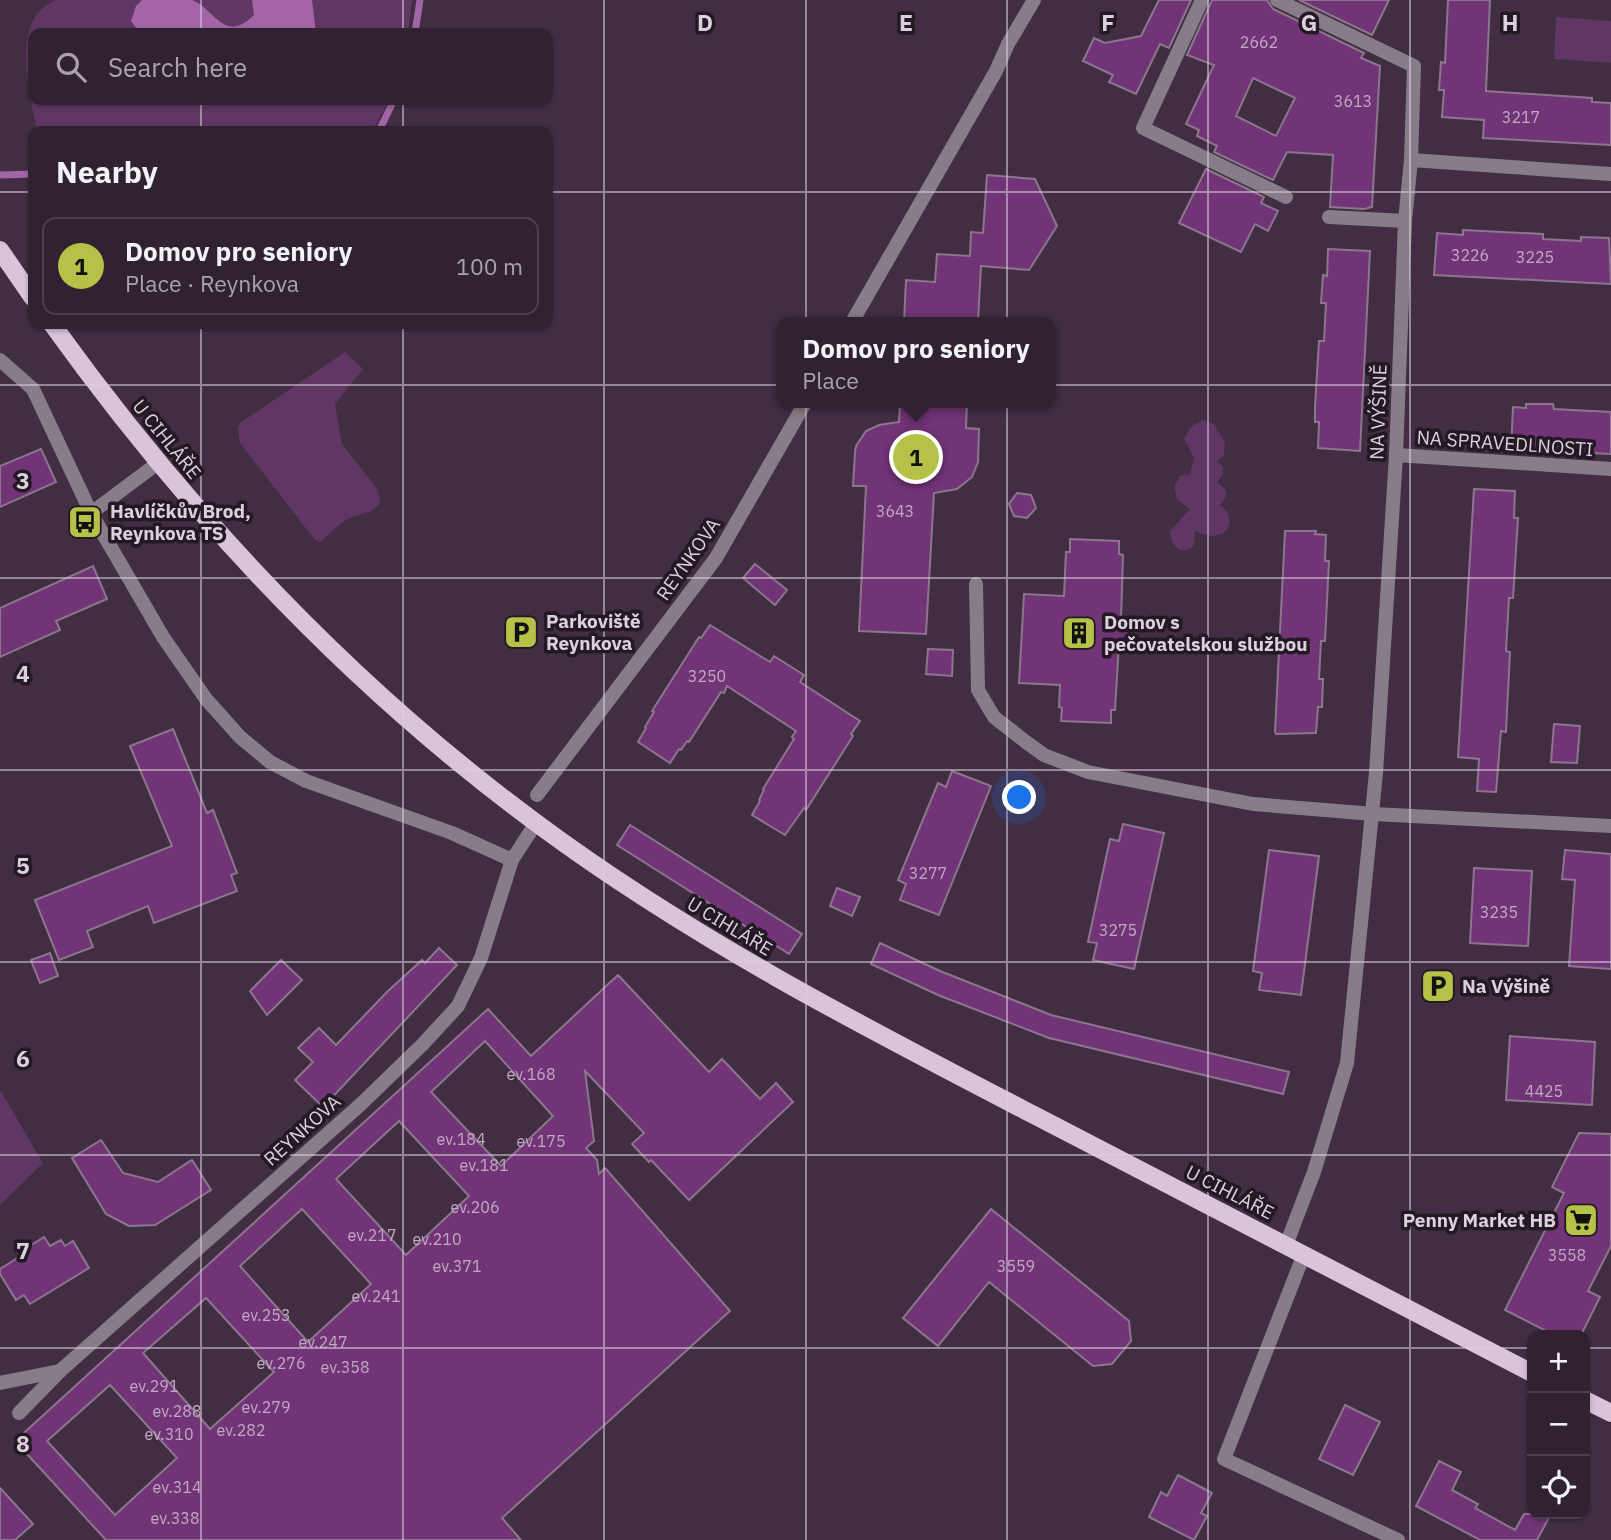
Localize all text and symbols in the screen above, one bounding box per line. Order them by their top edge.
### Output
text: D [697,7,713,37]
text: E [899,7,913,37]
text: F [1101,7,1115,37]
text: G [1301,7,1317,37]
text: H [1502,7,1518,37]
search box [28,28,553,105]
house number: 2662 [1240,32,1278,52]
icon: search [52,48,90,86]
text: Search here [108,50,247,84]
house number: 3613 [1334,91,1372,111]
house number: 3217 [1502,107,1540,127]
text: Nearby [56,152,158,191]
text: Domov pro seniory [125,234,352,268]
house number: 3226 [1451,245,1489,265]
house number: 3225 [1516,247,1554,267]
text: 1 [74,251,88,281]
text: 100 m [456,251,523,281]
text: Place · Reynkova [125,268,299,298]
popup [776,317,1056,408]
text: Domov pro seniory [802,331,1030,365]
street label: NA VÝŠINĚ [1364,364,1392,460]
text: Place [802,365,859,395]
street label: U CIHLÁŘE [128,394,206,484]
street label: NA SPRAVEDLNOSTI [1416,425,1594,461]
pin: 1 [893,431,939,483]
text: 3 [16,465,30,495]
place label: Havlíčkův Brod, Reynkova TS [110,499,251,545]
house number: 3643 [876,501,914,521]
bus stop icon: Havlíčkův Brod, Reynkova TS [66,503,104,541]
street label: REYNKOVA [651,513,725,605]
place label: Parkoviště Reynkova [546,609,641,655]
place label: Domov s pečovatelskou službou [1104,610,1308,656]
parking icon: Parkoviště Reynkova [502,613,540,651]
building icon: Domov s pečovatelskou službou [1060,614,1098,652]
text: 4 [16,658,30,688]
house number: 3250 [688,666,726,686]
your location [1002,780,1036,814]
text: 5 [16,850,30,880]
house number: 3277 [909,863,947,883]
street label: U CIHLÁŘE [683,891,777,961]
house number: 3235 [1480,902,1518,922]
house number: 3275 [1099,920,1137,940]
parking icon: Na Výšině [1419,967,1457,1005]
place label: Na Výšině [1462,974,1550,998]
text: 6 [16,1043,30,1073]
house number: ev.168 [507,1064,555,1084]
house number: 4425 [1525,1081,1563,1101]
street label: REYNKOVA [259,1089,345,1171]
house number: ev.184 [437,1129,485,1149]
house number: ev.175 [517,1131,565,1151]
house number: ev.181 [460,1155,508,1175]
street label: U CIHLÁŘE [1182,1160,1278,1224]
house number: ev.206 [451,1197,499,1217]
supermarket icon: Penny Market HB [1562,1201,1600,1239]
place label: Penny Market HB [1403,1208,1556,1232]
house number: ev.217 [348,1225,396,1245]
house number: ev.210 [413,1229,461,1249]
text: 7 [16,1235,30,1265]
house number: 3558 [1548,1245,1586,1265]
house number: ev.371 [433,1256,481,1276]
house number: 3559 [997,1256,1035,1276]
house number: ev.241 [352,1286,400,1306]
house number: ev.253 [242,1305,290,1325]
map controls [1527,1330,1590,1519]
button: + [1527,1330,1590,1393]
house number: ev.247 [299,1332,347,1352]
house number: ev.276 [257,1353,305,1373]
house number: ev.358 [321,1357,369,1377]
house number: ev.291 [130,1376,178,1396]
button: − [1527,1393,1590,1456]
house number: ev.279 [242,1397,290,1417]
house number: ev.288 [153,1401,201,1421]
house number: ev.282 [217,1420,265,1440]
house number: ev.310 [145,1424,193,1444]
text: 8 [16,1428,30,1458]
button: locate [1527,1456,1590,1519]
house number: ev.314 [153,1477,201,1497]
house number: ev.338 [151,1508,199,1528]

